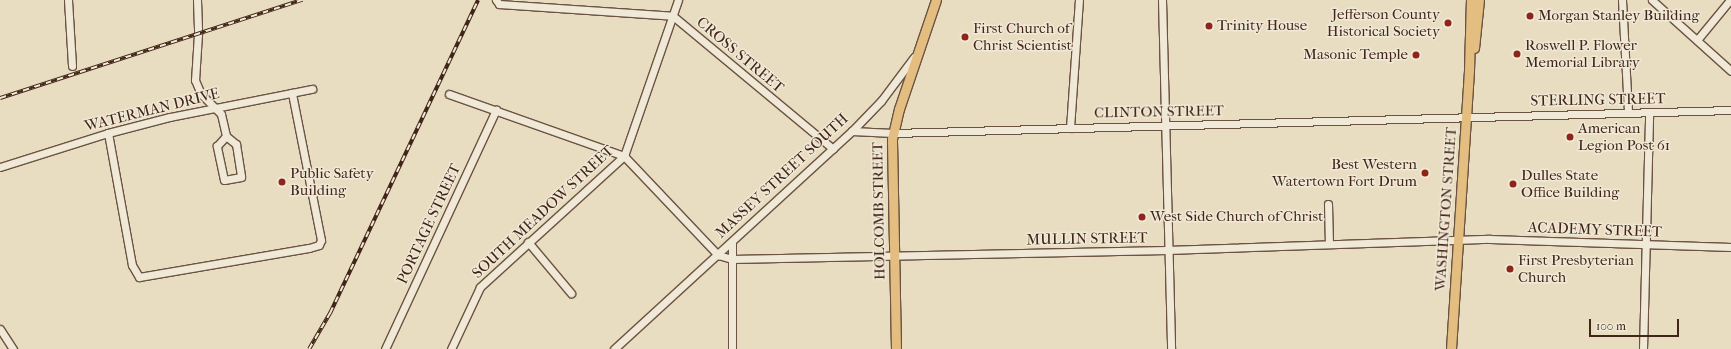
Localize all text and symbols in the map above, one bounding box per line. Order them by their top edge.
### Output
place label: Jefferson County Historical Society [1327,5,1440,40]
place label: Morgan Stanley Building [1538,7,1699,25]
marker: Morgan Stanley Building [1525,11,1535,21]
street label: CROSS STREET [693,13,787,97]
place label: Trinity House [1217,17,1307,35]
marker: Jefferson County Historical Society [1443,18,1453,28]
place label: First Church of Christ Scientist [973,19,1072,54]
marker: Trinity House [1204,21,1214,31]
marker: First Church of Christ Scientist [960,32,970,42]
place label: Roswell P. Flower Memorial Library [1525,36,1640,71]
place label: Masonic Temple [1303,46,1408,64]
marker: Roswell P. Flower Memorial Library [1512,49,1522,59]
marker: Masonic Temple [1411,50,1421,60]
street label: WATERMAN DRIVE [83,85,221,135]
street label: STERLING STREET [1530,90,1666,110]
street label: CLINTON STREET [1094,102,1224,122]
street label: MASSEY STREET SOUTH [712,110,852,242]
place label: American Legion Post 61 [1578,119,1670,154]
street label: WASHINGTON STREET [1431,126,1461,292]
marker: American Legion Post 61 [1565,132,1575,142]
street label: SOUTH MEADOW STREET [469,142,617,282]
street label: HOLCOMB STREET [869,142,889,280]
place label: Best Western Watertown Fort Drum [1272,155,1417,190]
street label: PORTAGE STREET [393,161,465,287]
place label: Public Safety Building [290,164,374,199]
place label: Dulles State Office Building [1521,166,1619,201]
marker: Best Western Watertown Fort Drum [1420,168,1430,178]
marker: Public Safety Building [277,177,287,187]
marker: Dulles State Office Building [1508,179,1518,189]
place label: West Side Church of Christ [1150,208,1323,226]
marker: West Side Church of Christ [1137,212,1147,222]
street label: ACADEMY STREET [1528,219,1662,241]
street label: MULLIN STREET [1026,229,1148,249]
place label: First Presbyterian Church [1518,251,1634,286]
marker: First Presbyterian Church [1505,264,1515,274]
scale bar [1591,311,1681,337]
text: 100 m [1596,319,1626,333]

